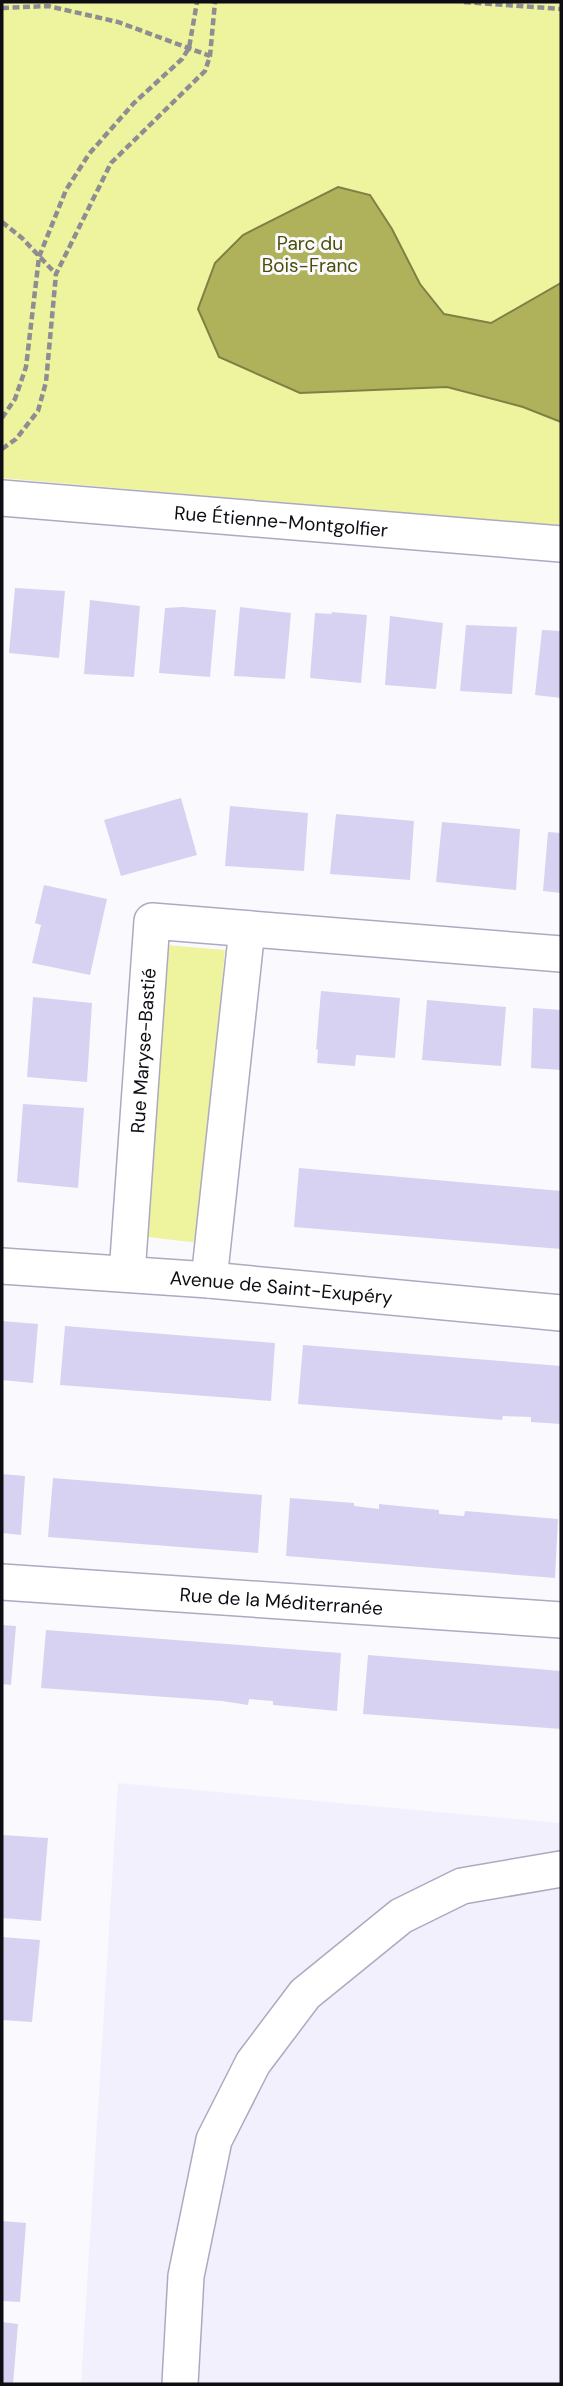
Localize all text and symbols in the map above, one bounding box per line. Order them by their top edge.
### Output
park label: Parc du Bois-Franc [262,231,358,278]
street label: Rue Étienne-Montgolfier [173,500,389,543]
street label: Rue Maryse-Bastié [125,967,162,1134]
street label: Avenue de Saint-Exupéry [169,1265,394,1310]
street label: Rue de la Méditerranée [179,1582,384,1621]

